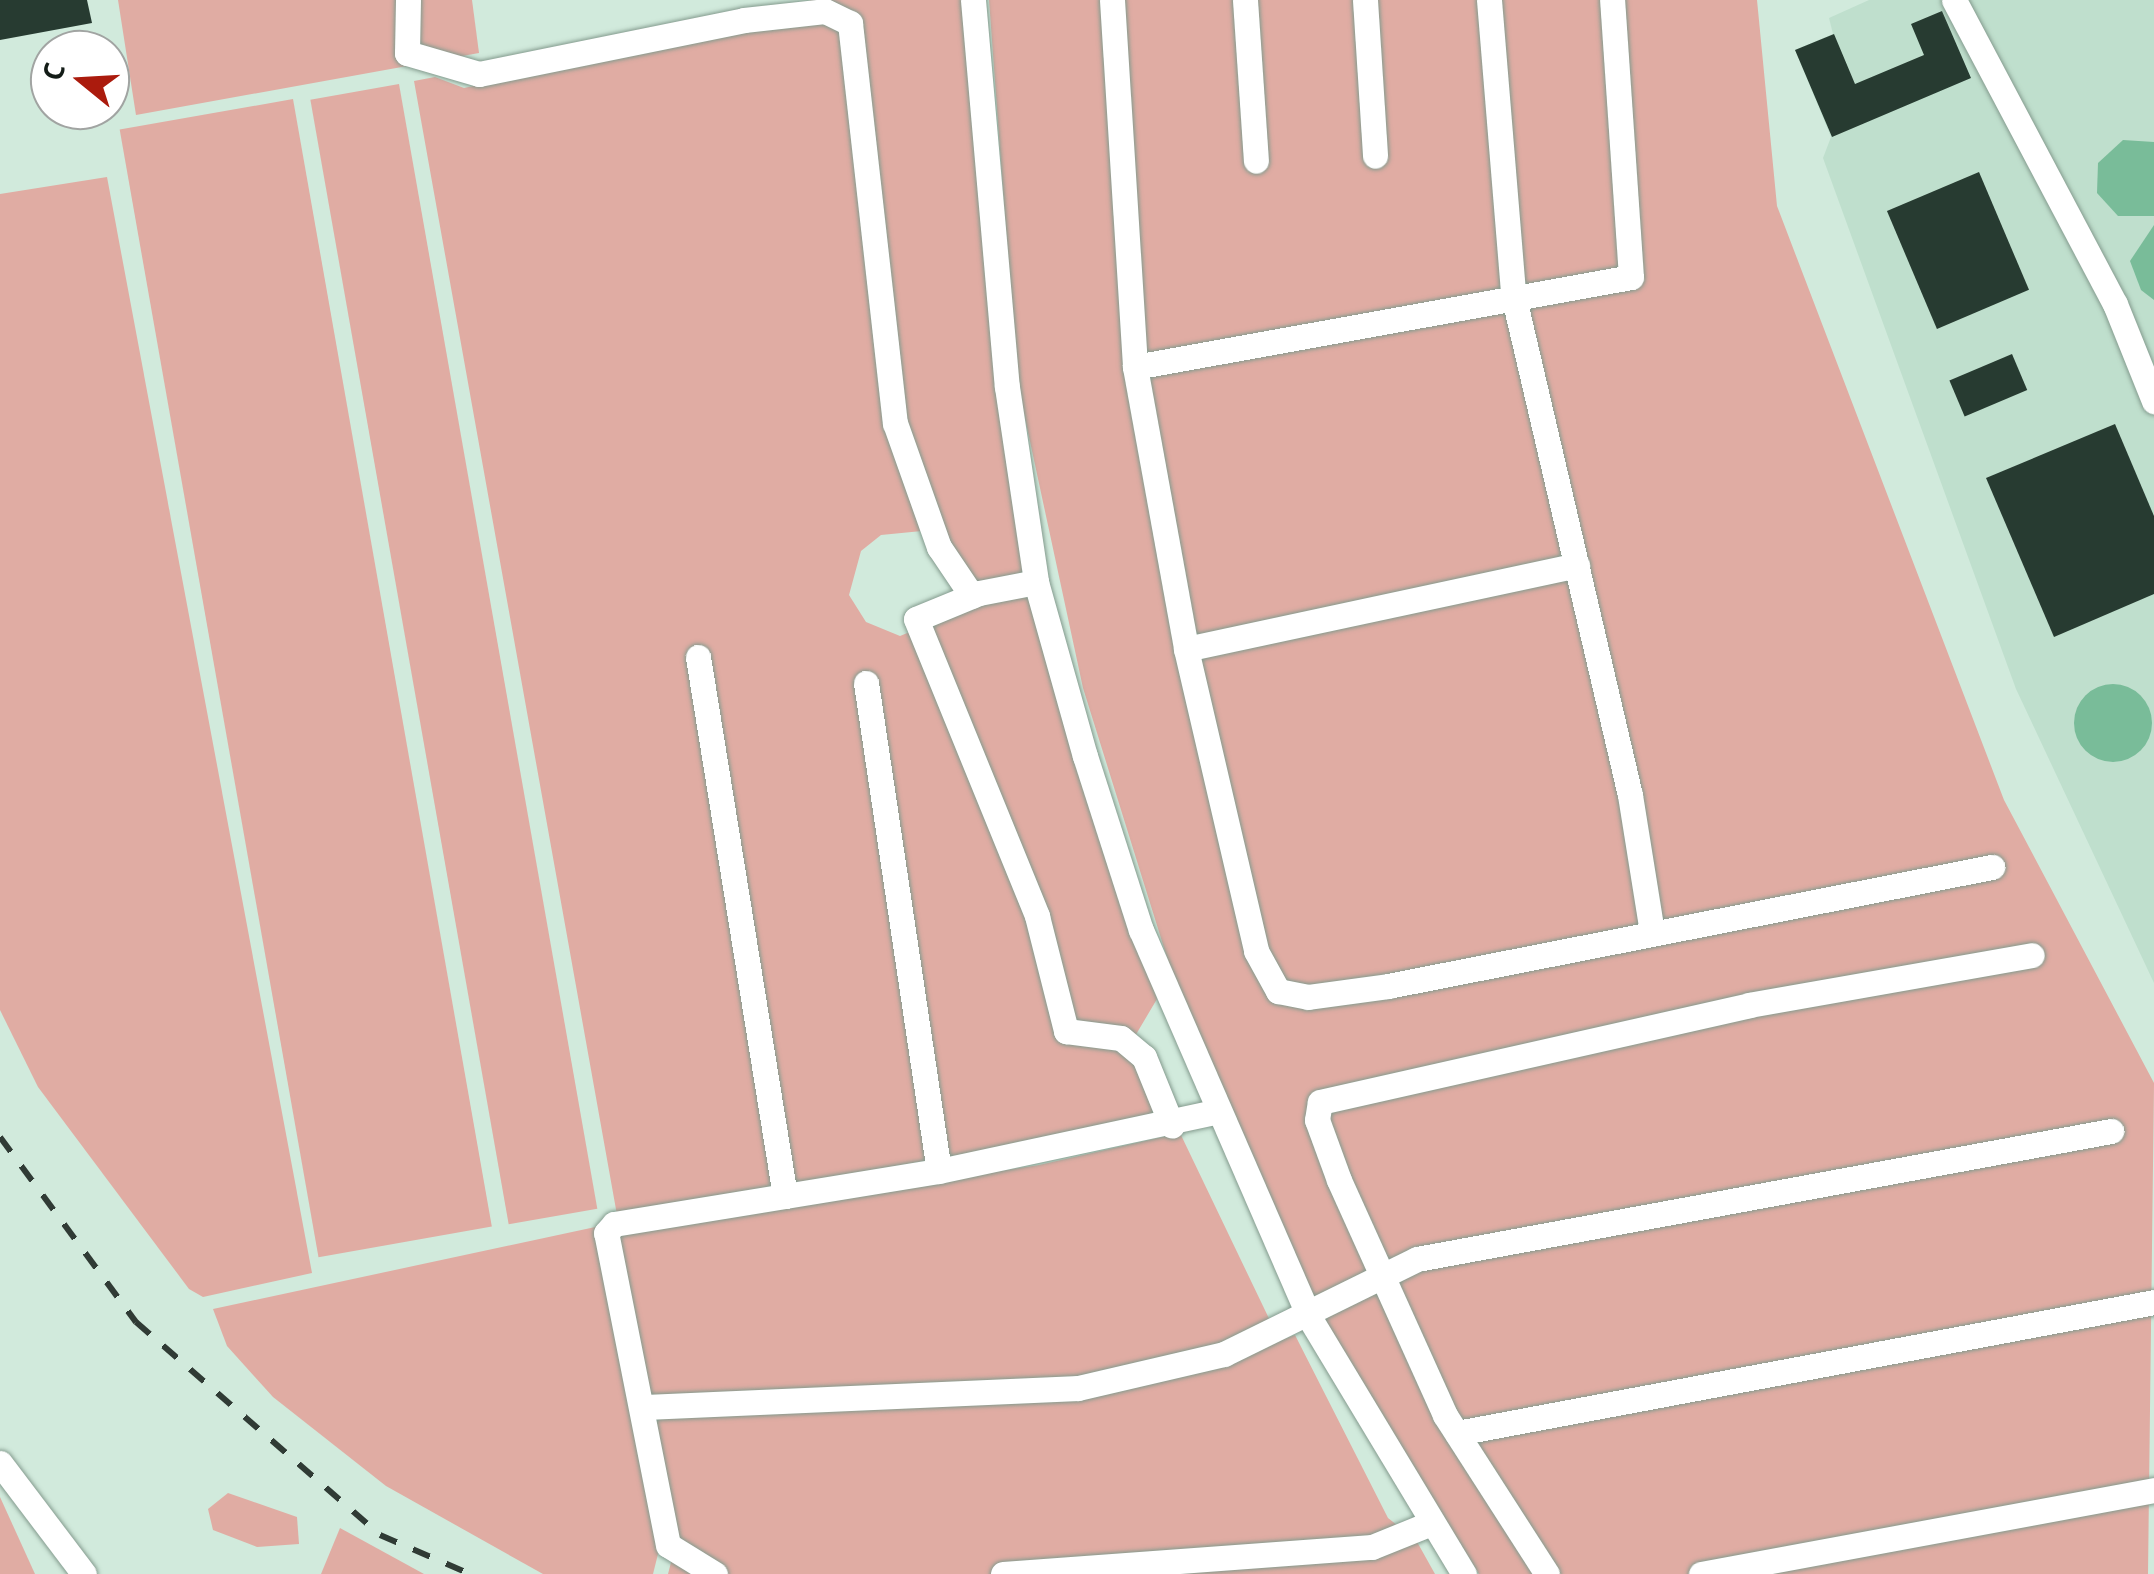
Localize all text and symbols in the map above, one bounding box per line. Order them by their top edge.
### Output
north arrow [30,30,130,130]
text: С [33,58,73,84]

